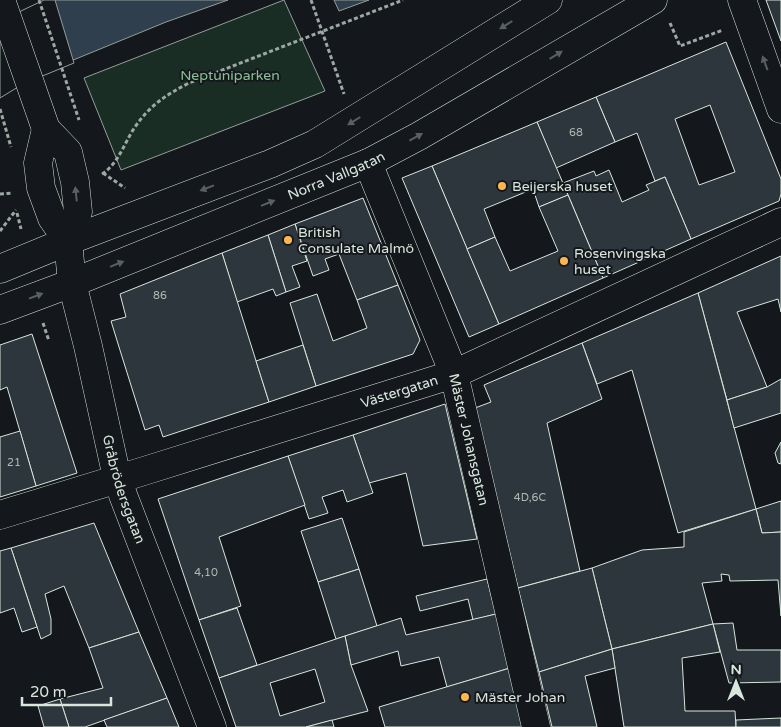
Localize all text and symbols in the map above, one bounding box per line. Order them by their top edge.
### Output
one-way arrow [500,21,513,30]
one-way arrow [550,51,563,60]
one-way arrow [761,55,769,70]
park label: Neptuniparken [180,67,280,84]
one-way arrow [347,116,360,125]
house number: 68 [569,126,583,139]
one-way arrow [409,133,423,142]
street label: Norra Vallgatan [285,148,388,204]
place label: Beijerska huset [512,178,613,195]
marker: Beijerska huset [496,180,508,192]
one-way arrow [199,185,214,193]
one-way arrow [72,186,80,202]
one-way arrow [261,199,275,207]
place label: British Consulate Malmö [298,224,414,257]
marker: British Consulate Malmö [282,234,294,246]
place label: Rosenvingska huset [574,245,666,278]
marker: Rosenvingska huset [558,255,570,267]
one-way arrow [110,260,125,268]
house number: 86 [153,289,167,302]
one-way arrow [29,292,44,300]
street label: Västergatan [359,372,440,412]
street label: Mäster Johansgatan [445,372,492,507]
street label: Gråbrödersgatan [99,433,149,546]
house number: 21 [7,456,21,469]
house number: 4D,6C [514,491,547,504]
house number: 4,10 [194,566,218,579]
north arrow [711,657,761,707]
text: N [730,661,742,678]
scale bar [22,674,111,706]
text: 20 m [30,683,67,701]
place label: Mäster Johan [475,689,565,706]
marker: Mäster Johan [459,691,471,703]

